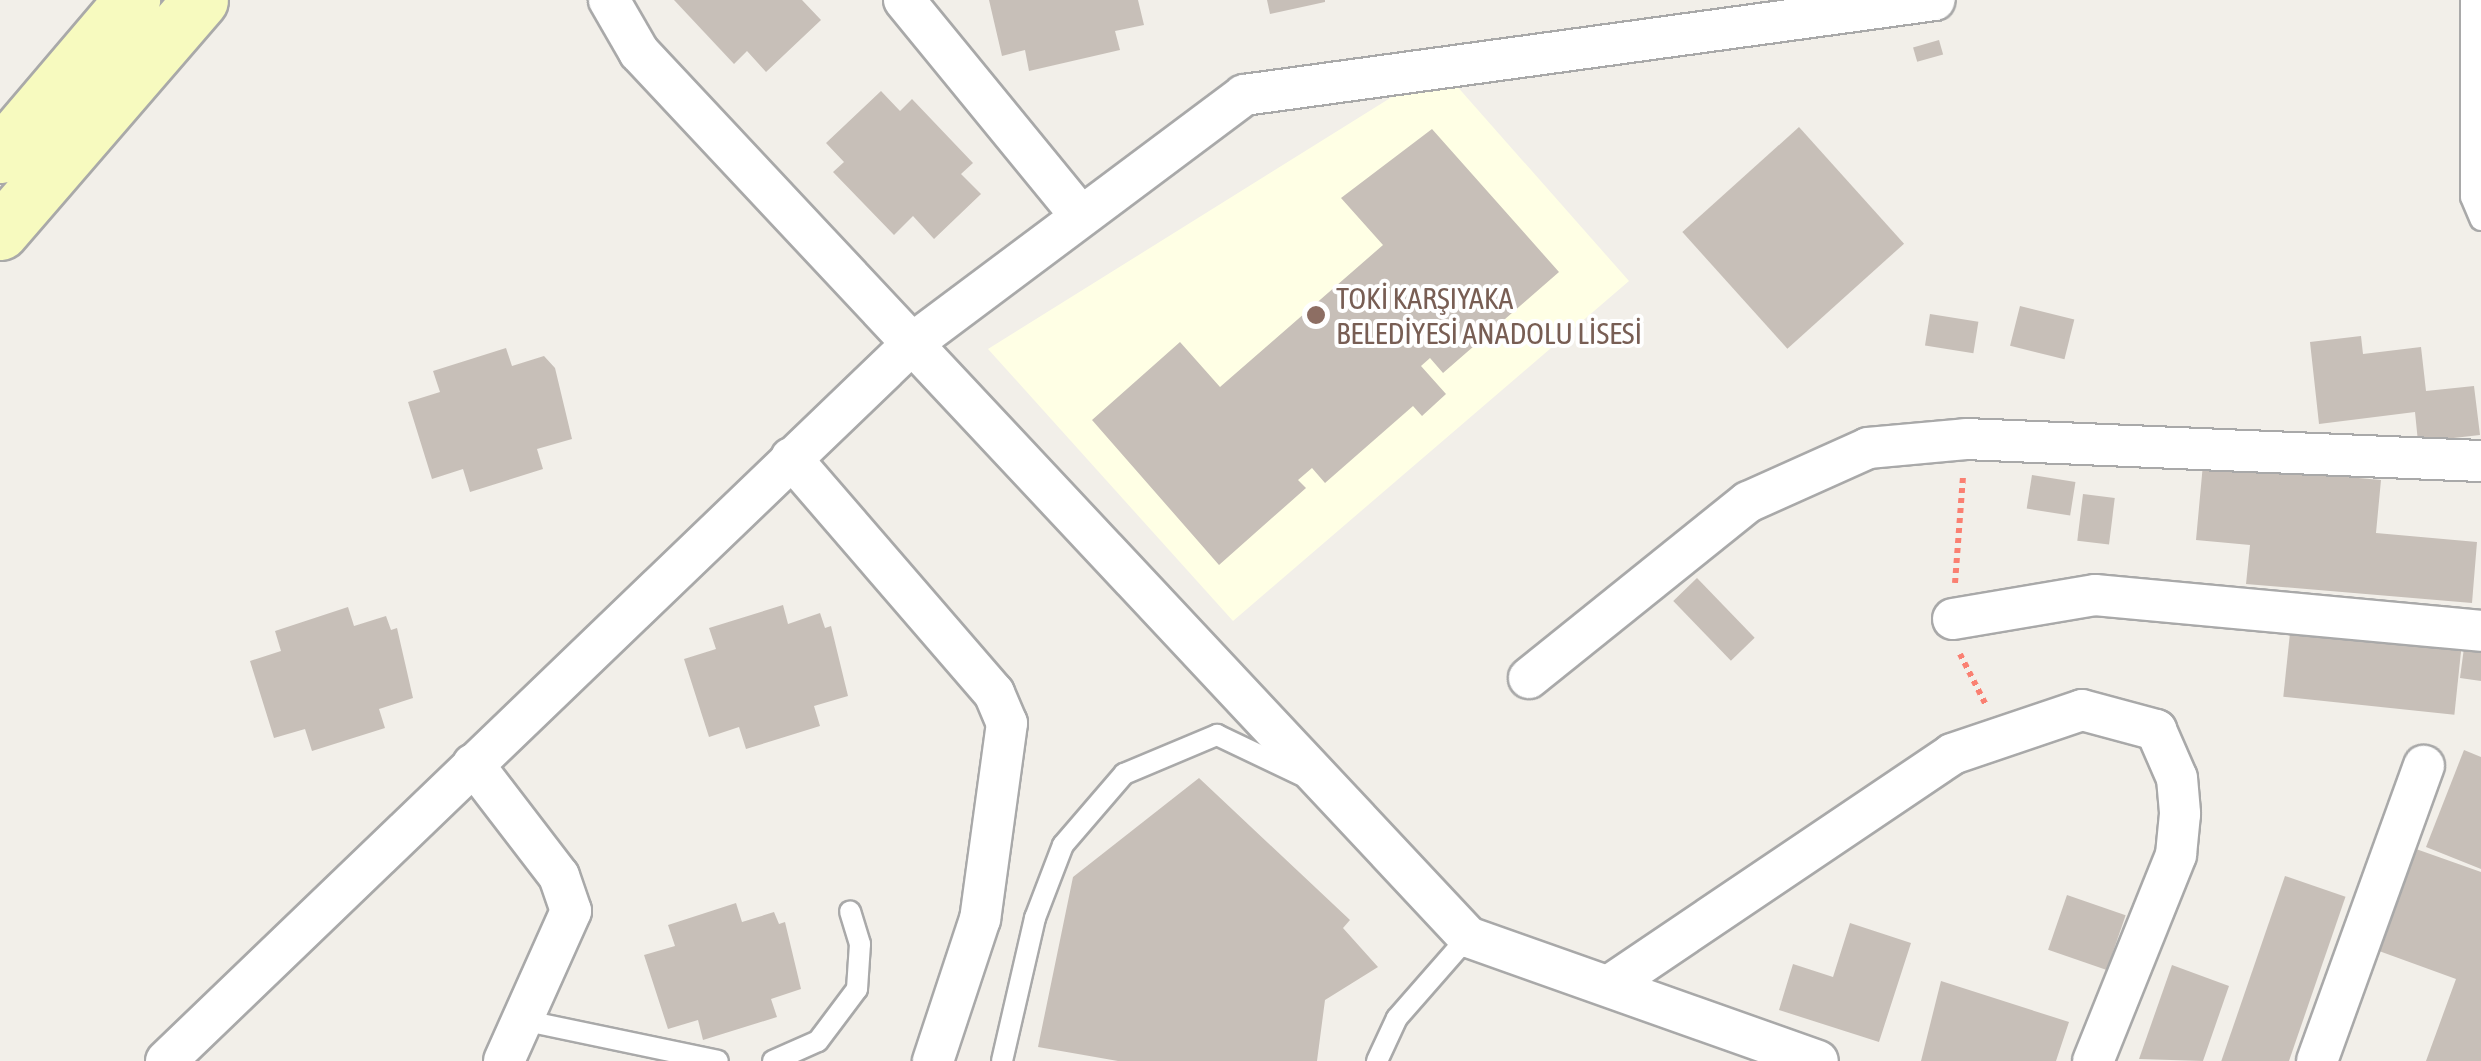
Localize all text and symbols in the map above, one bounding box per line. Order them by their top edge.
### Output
place label: TOKİ KARŞIYAKA BELEDİYESİ ANADOLU LİSESİ [1336,280,1642,350]
marker: TOKİ KARŞIYAKA BELEDİYESİ ANADOLU LİSESİ [1305,304,1327,326]

